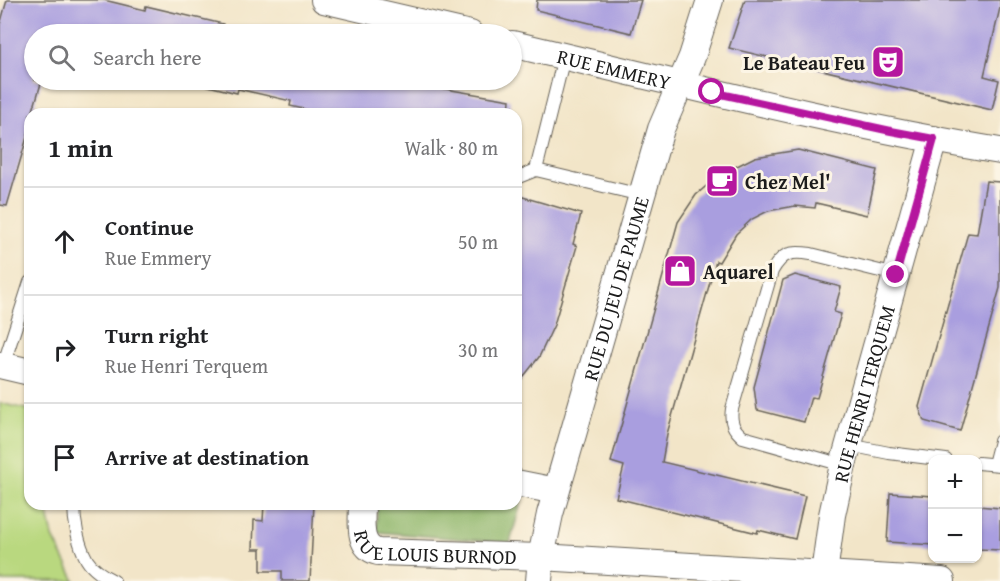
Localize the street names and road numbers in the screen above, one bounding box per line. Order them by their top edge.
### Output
street label: RUE EMMERY [554,41,674,96]
street label: RUE DU JEU DE PAUME [575,193,655,384]
street label: RUE HENRI TERQUEM [825,302,901,485]
street label: RUE LOUIS BURNOD [347,527,517,571]

